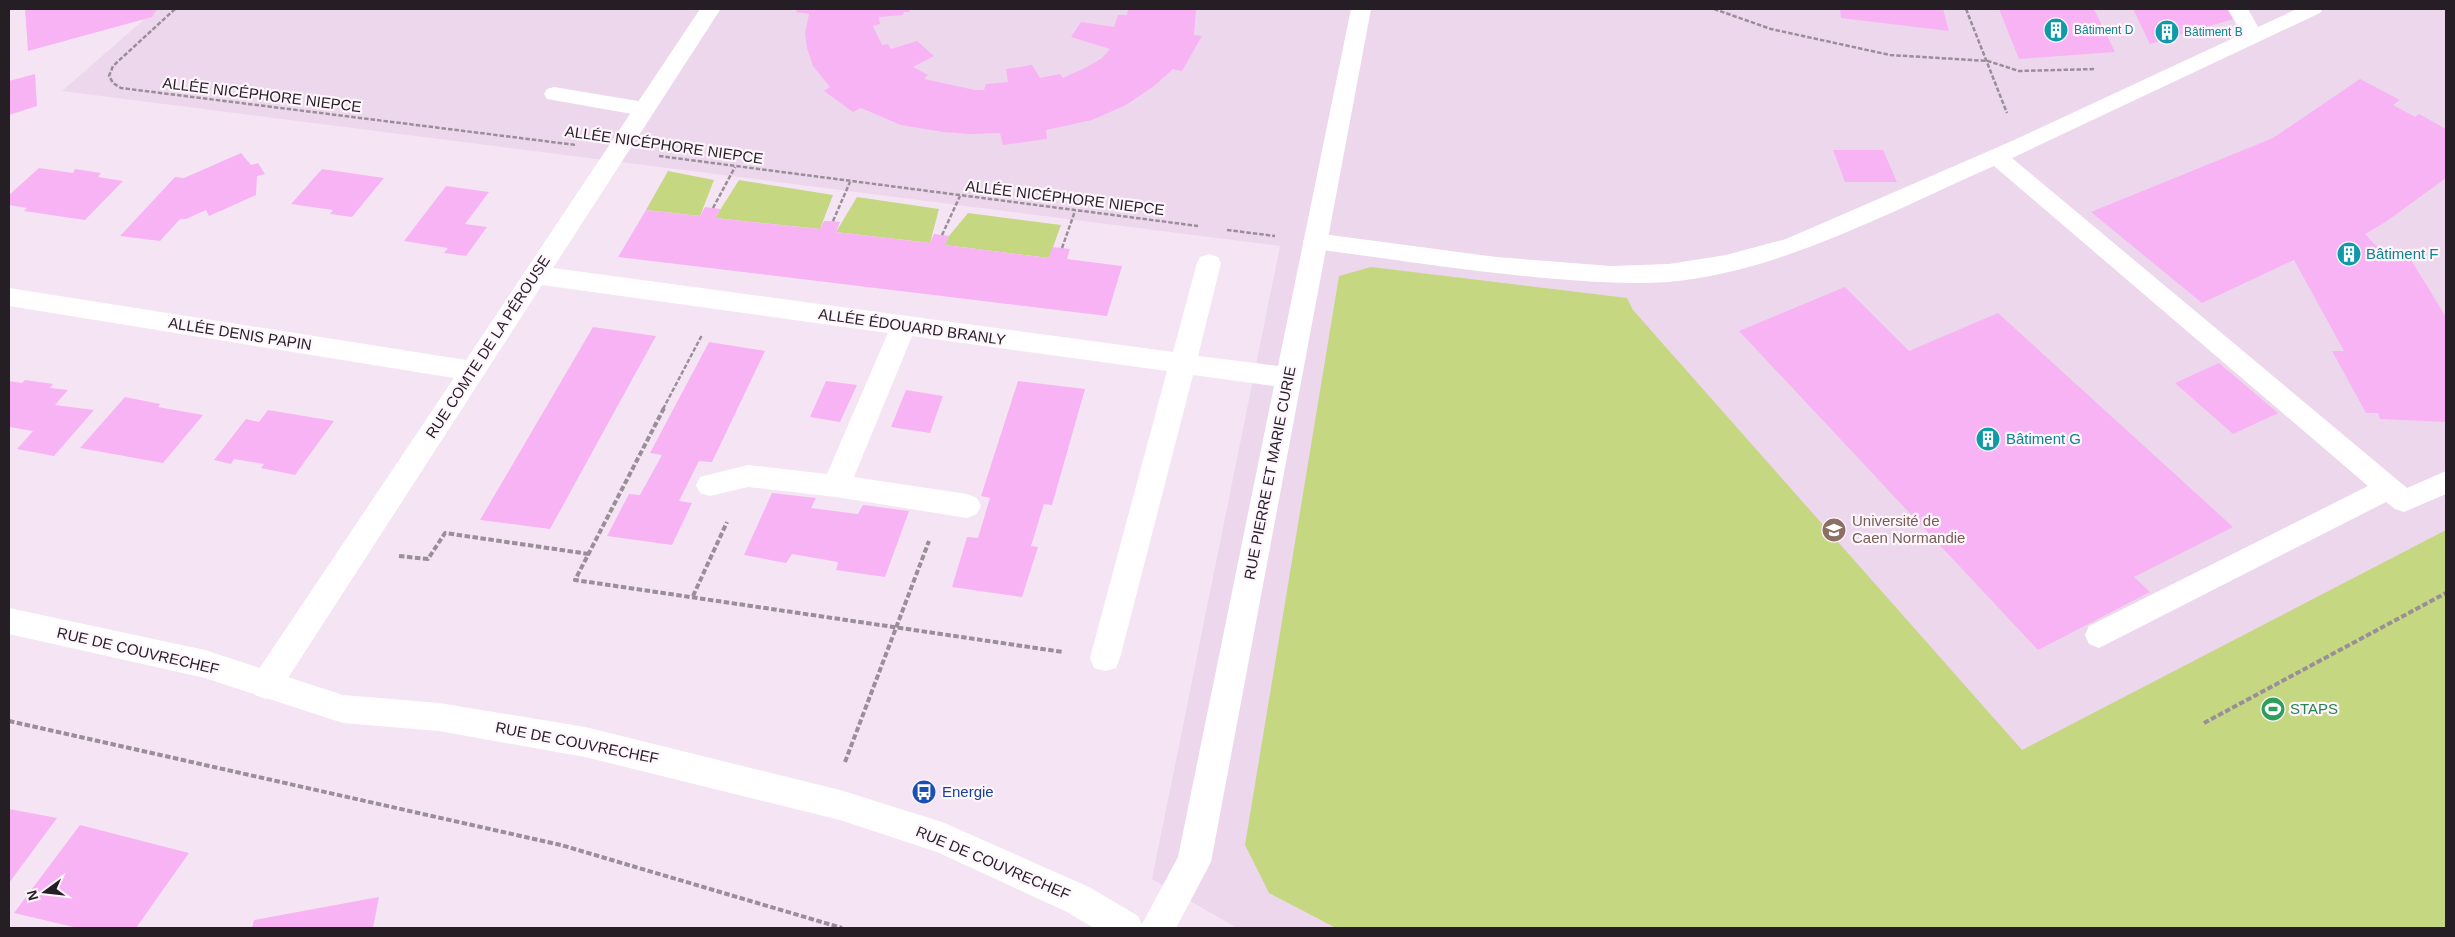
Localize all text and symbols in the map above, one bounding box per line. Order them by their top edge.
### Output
building icon: Bâtiment D [2043,17,2069,43]
building icon: Bâtiment B [2154,19,2180,45]
place label: Bâtiment D [2074,23,2134,37]
place label: Bâtiment B [2184,25,2243,39]
street label: ALLÉE NICÉPHORE NIEPCE [162,74,362,115]
street label: ALLÉE NICÉPHORE NIEPCE [564,122,764,167]
street label: ALLÉE NICÉPHORE NIEPCE [965,177,1165,218]
building icon: Bâtiment F [2336,241,2362,267]
place label: Bâtiment F [2366,245,2439,262]
street label: RUE COMTE DE LA PÉROUSE [422,252,553,441]
street label: ALLÉE ÉDOUARD BRANLY [817,305,1007,348]
street label: ALLÉE DENIS PAPIN [167,314,313,353]
street label: RUE PIERRE ET MARIE CURIE [1240,365,1299,581]
building icon: Bâtiment G [1975,426,2001,452]
place label: Bâtiment G [2006,430,2081,447]
place label: Université de Caen Normandie [1852,512,1965,546]
school or university icon: Université de Caen Normandie [1821,517,1847,543]
street label: RUE DE COUVRECHEF [55,624,221,677]
sports icon: STAPS [2260,696,2286,722]
place label: STAPS [2290,700,2338,717]
street label: RUE DE COUVRECHEF [494,718,660,767]
bus stop icon: Energie [911,779,937,805]
place label: Energie [942,783,994,800]
street label: RUE DE COUVRECHEF [914,822,1073,903]
north arrow [20,867,70,917]
text: N [23,888,41,902]

